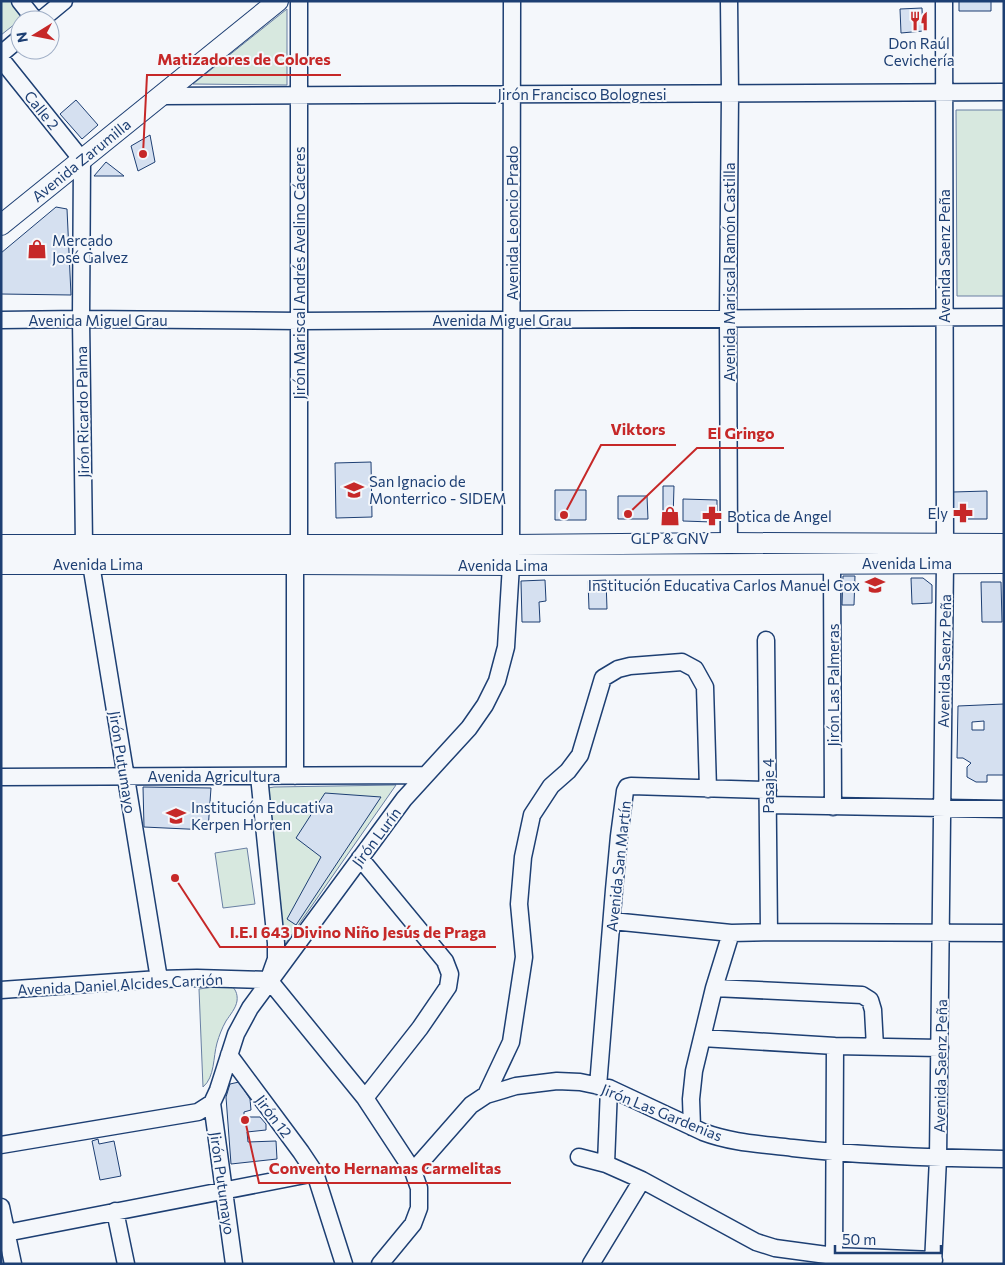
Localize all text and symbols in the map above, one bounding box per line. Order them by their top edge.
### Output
north arrow [10,10,60,60]
restaurant icon: Don Raúl Cevichería [908,10,930,32]
text: N [12,31,31,44]
place label: Don Raúl Cevichería [883,34,955,69]
callout: Matizadores de Colores [147,44,341,75]
text: Matizadores de Colores [157,49,331,68]
street label: Jirón Francisco Bolognesi [497,85,667,103]
street label: Calle 2 [21,87,63,133]
street label: Avenida Zarumilla [28,115,134,205]
street label: Jirón Mariscal Andrés Avelino Cáceres [290,146,308,400]
street label: Avenida Leoncio Prado [503,146,521,300]
street label: Avenida Mariscal Ramón Castilla [720,162,738,382]
street label: Avenida Saenz Peña [935,189,953,323]
place label: Mercado José Galvez [52,231,128,266]
shop icon: Mercado José Galvez [26,238,48,260]
street label: Avenida Miguel Grau [28,311,168,329]
street label: Avenida Miguel Grau [432,311,572,329]
street label: Jirón Ricardo Palma [72,346,92,478]
callout: Viktors [601,414,676,445]
callout: El Gringo [697,417,784,448]
text: Viktors [610,419,666,438]
text: El Gringo [707,423,775,442]
place label: San Ignacio de Monterrico - SIDEM [369,472,506,507]
school or university icon: San Ignacio de Monterrico - SIDEM [343,479,365,501]
pharmacy icon: Ely [952,502,974,524]
place label: Ely [928,504,948,522]
shop icon: GLP & GNV [659,505,681,527]
pharmacy icon: Botica de Angel [701,505,723,527]
place label: Botica de Angel [727,507,832,525]
place label: GLP & GNV [631,529,709,547]
street label: Avenida Lima [862,554,952,572]
street label: Avenida Lima [53,555,143,573]
street label: Avenida Lima [458,556,548,574]
school or university icon: Institución Educativa Carlos Manuel Cox [864,574,886,596]
place label: Institución Educativa Carlos Manuel Cox [588,576,860,594]
street label: Avenida Saenz Peña [934,594,954,728]
street label: Jirón Las Palmeras [824,623,842,747]
street label: Jirón Putumayo [106,709,140,815]
street label: Pasaje 4 [759,758,777,814]
street label: Avenida Agricultura [148,767,280,785]
place label: Institución Educativa Kerpen Horren [191,798,333,833]
street label: Avenida San Martín [602,800,634,932]
street label: Jirón Lurín [348,804,404,870]
school or university icon: Institución Educativa Kerpen Horren [165,805,187,827]
callout: I.E.I 643 Divino Niño Jesús de Praga [220,916,496,947]
text: I.E.I 643 Divino Niño Jesús de Praga [230,922,486,941]
street label: Avenida Daniel Alcides Carrión [17,970,223,998]
street label: Avenida Saenz Peña [930,999,950,1133]
street label: Jirón Las Gardenias [599,1080,725,1145]
street label: Jirón 12 [252,1091,296,1141]
street label: Jirón Putumayo [207,1130,239,1236]
callout: Convento Hernamas Carmelitas [259,1152,511,1183]
text: Convento Hernamas Carmelitas [269,1158,501,1177]
scale bar [835,1222,941,1254]
text: 50 m [842,1230,876,1248]

